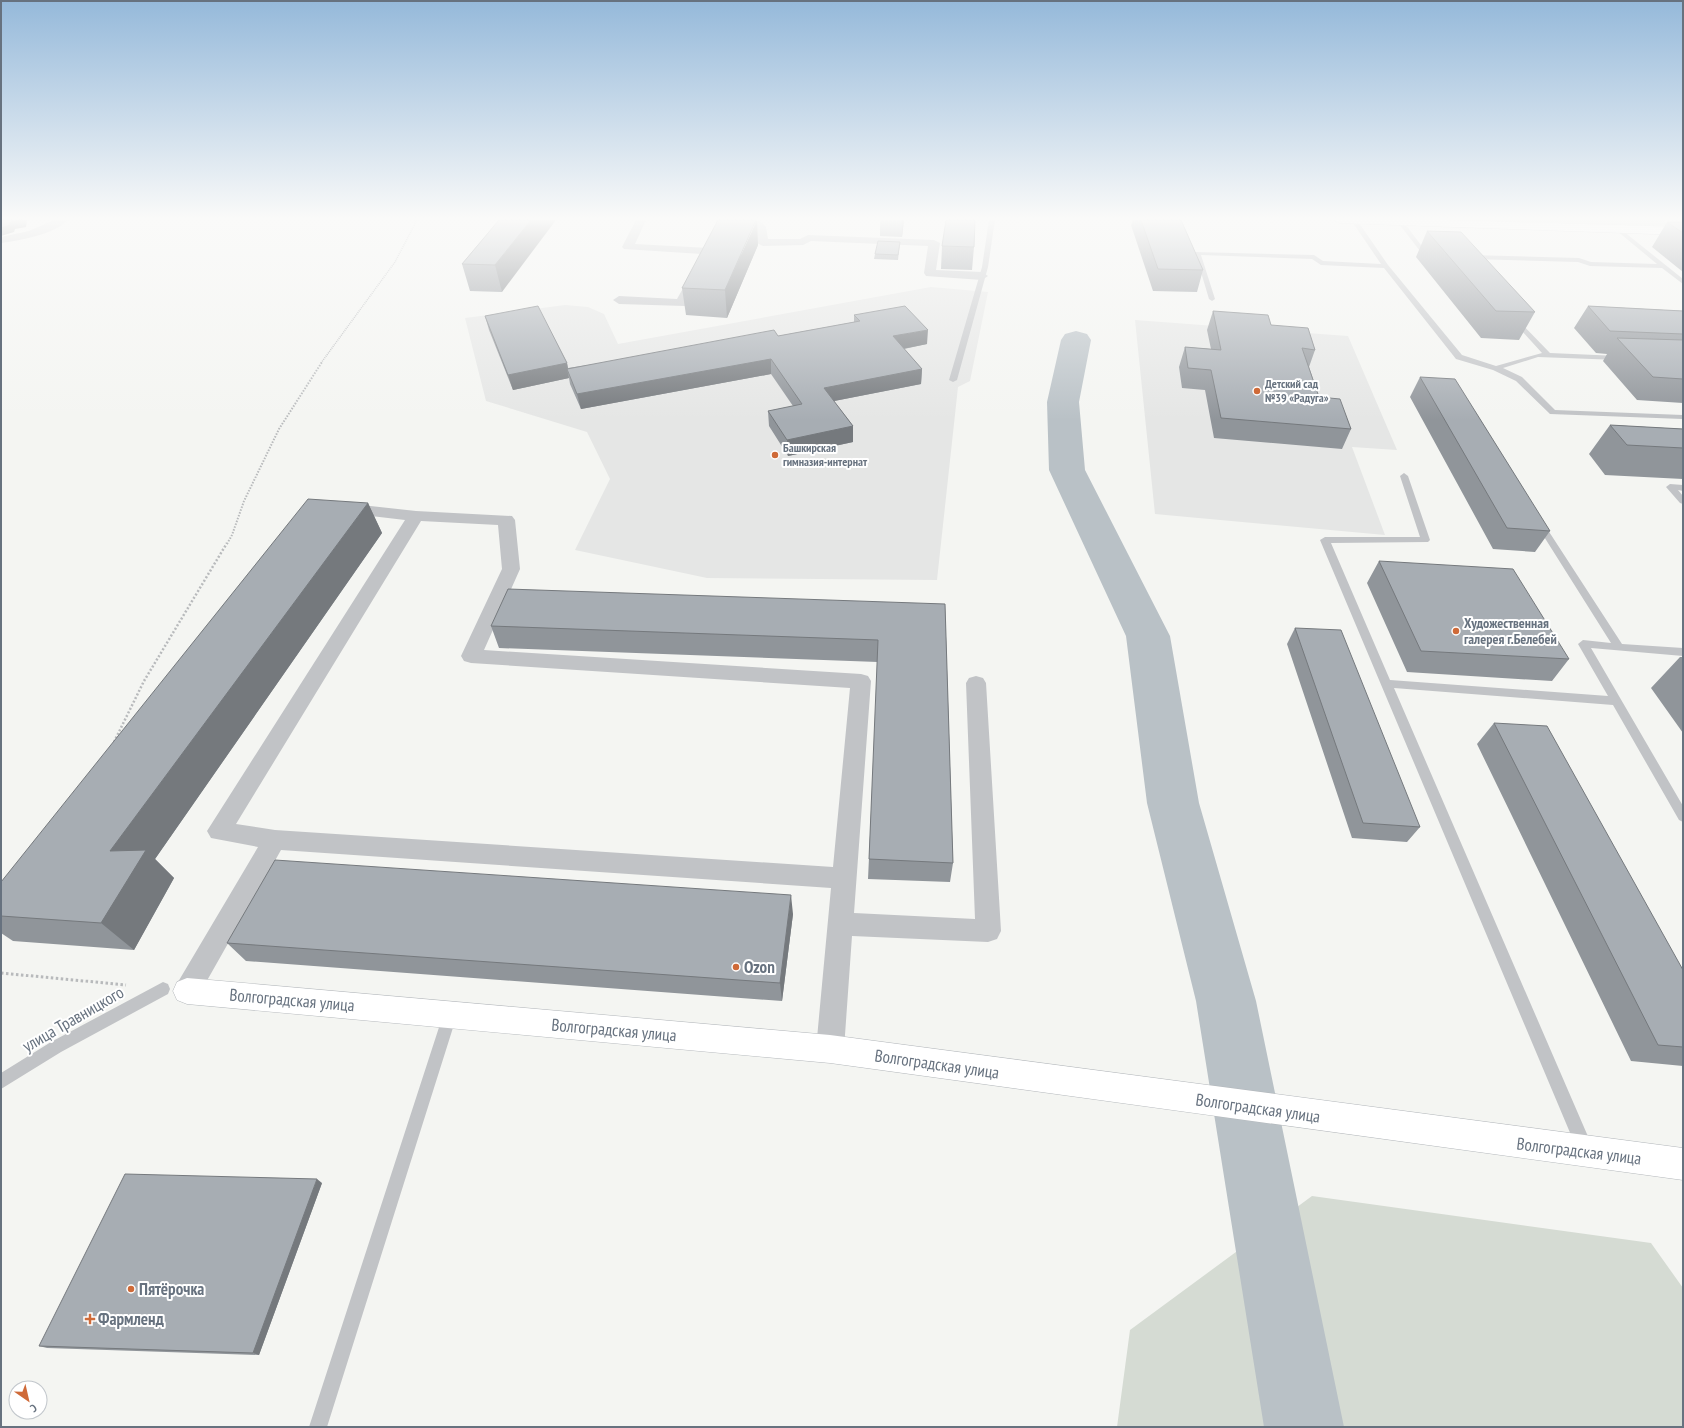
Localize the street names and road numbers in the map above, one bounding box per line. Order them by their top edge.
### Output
street label: улица Травницкого [18,981,128,1057]
street label: Волгоградская улица [229,984,355,1016]
street label: Волгоградская улица [551,1014,677,1046]
street label: Волгоградская улица [873,1044,1001,1084]
street label: Волгоградская улица [1194,1088,1322,1128]
street label: Волгоградская улица [1515,1132,1643,1170]

